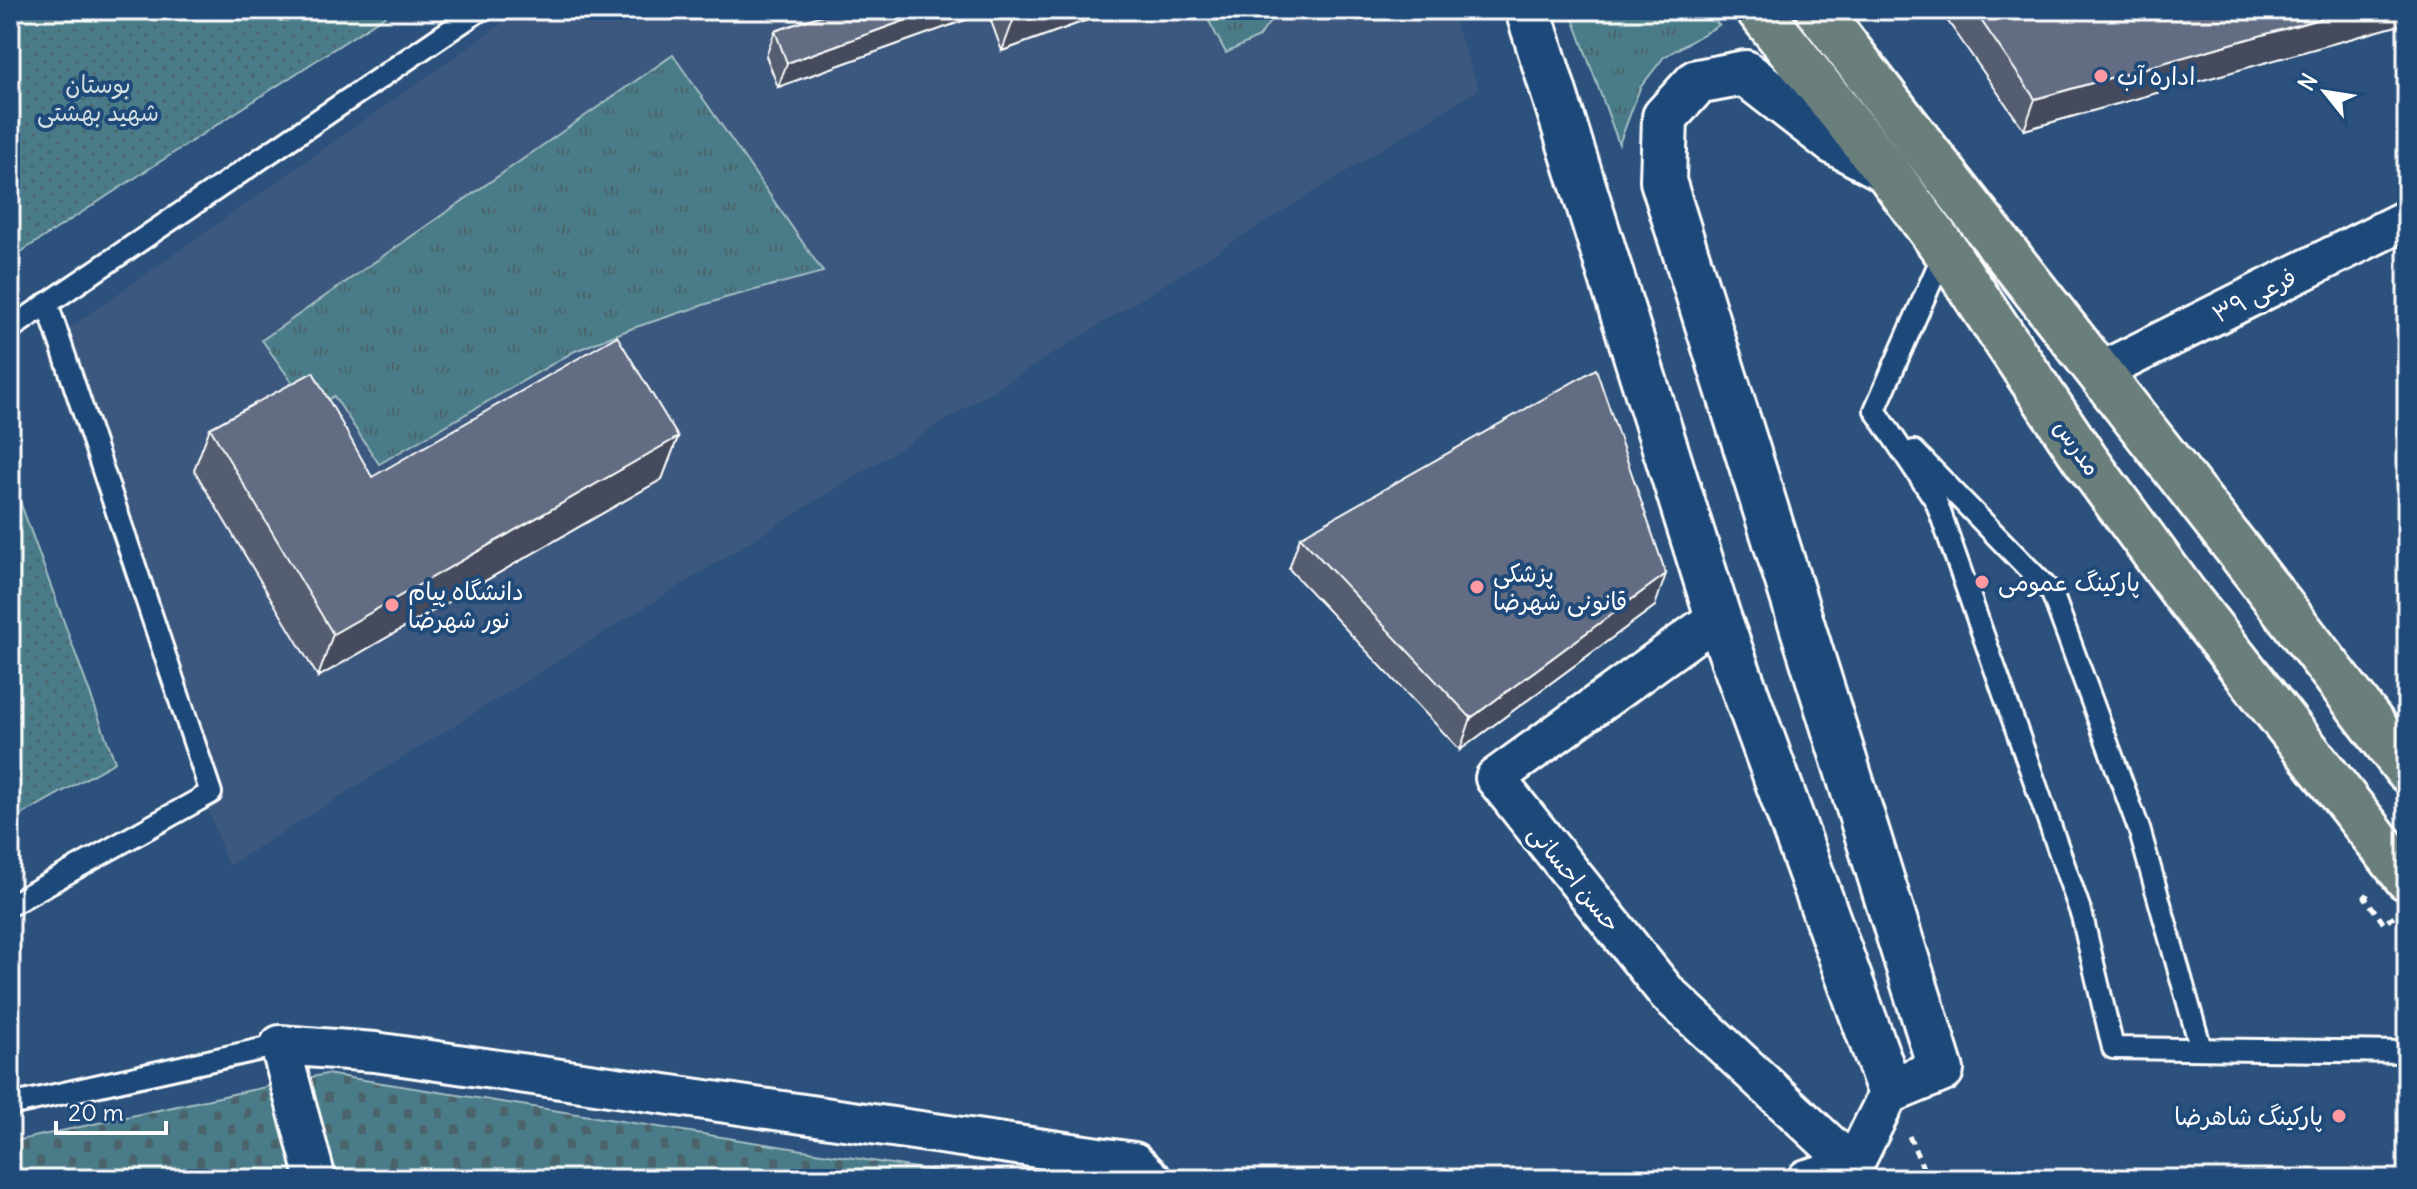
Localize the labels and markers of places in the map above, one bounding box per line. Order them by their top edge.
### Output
place label: اداره آب [2117,61,2195,91]
marker: اداره آب [2092,67,2110,85]
place label: پزشکی قانونی شهرضا [1493,558,1627,617]
place label: پارکینگ عمومی [1998,567,2140,598]
marker: پارکینگ عمومی [1973,573,1991,591]
place label: دانشگاه پیام نور شهرضا [408,576,524,635]
marker: پزشکی قانونی شهرضا [1468,578,1486,596]
marker: دانشگاه پیام نور شهرضا [383,596,401,614]
place label: پارکینگ شاهرضا [2174,1101,2323,1132]
marker: پارکینگ شاهرضا [2330,1107,2348,1125]

